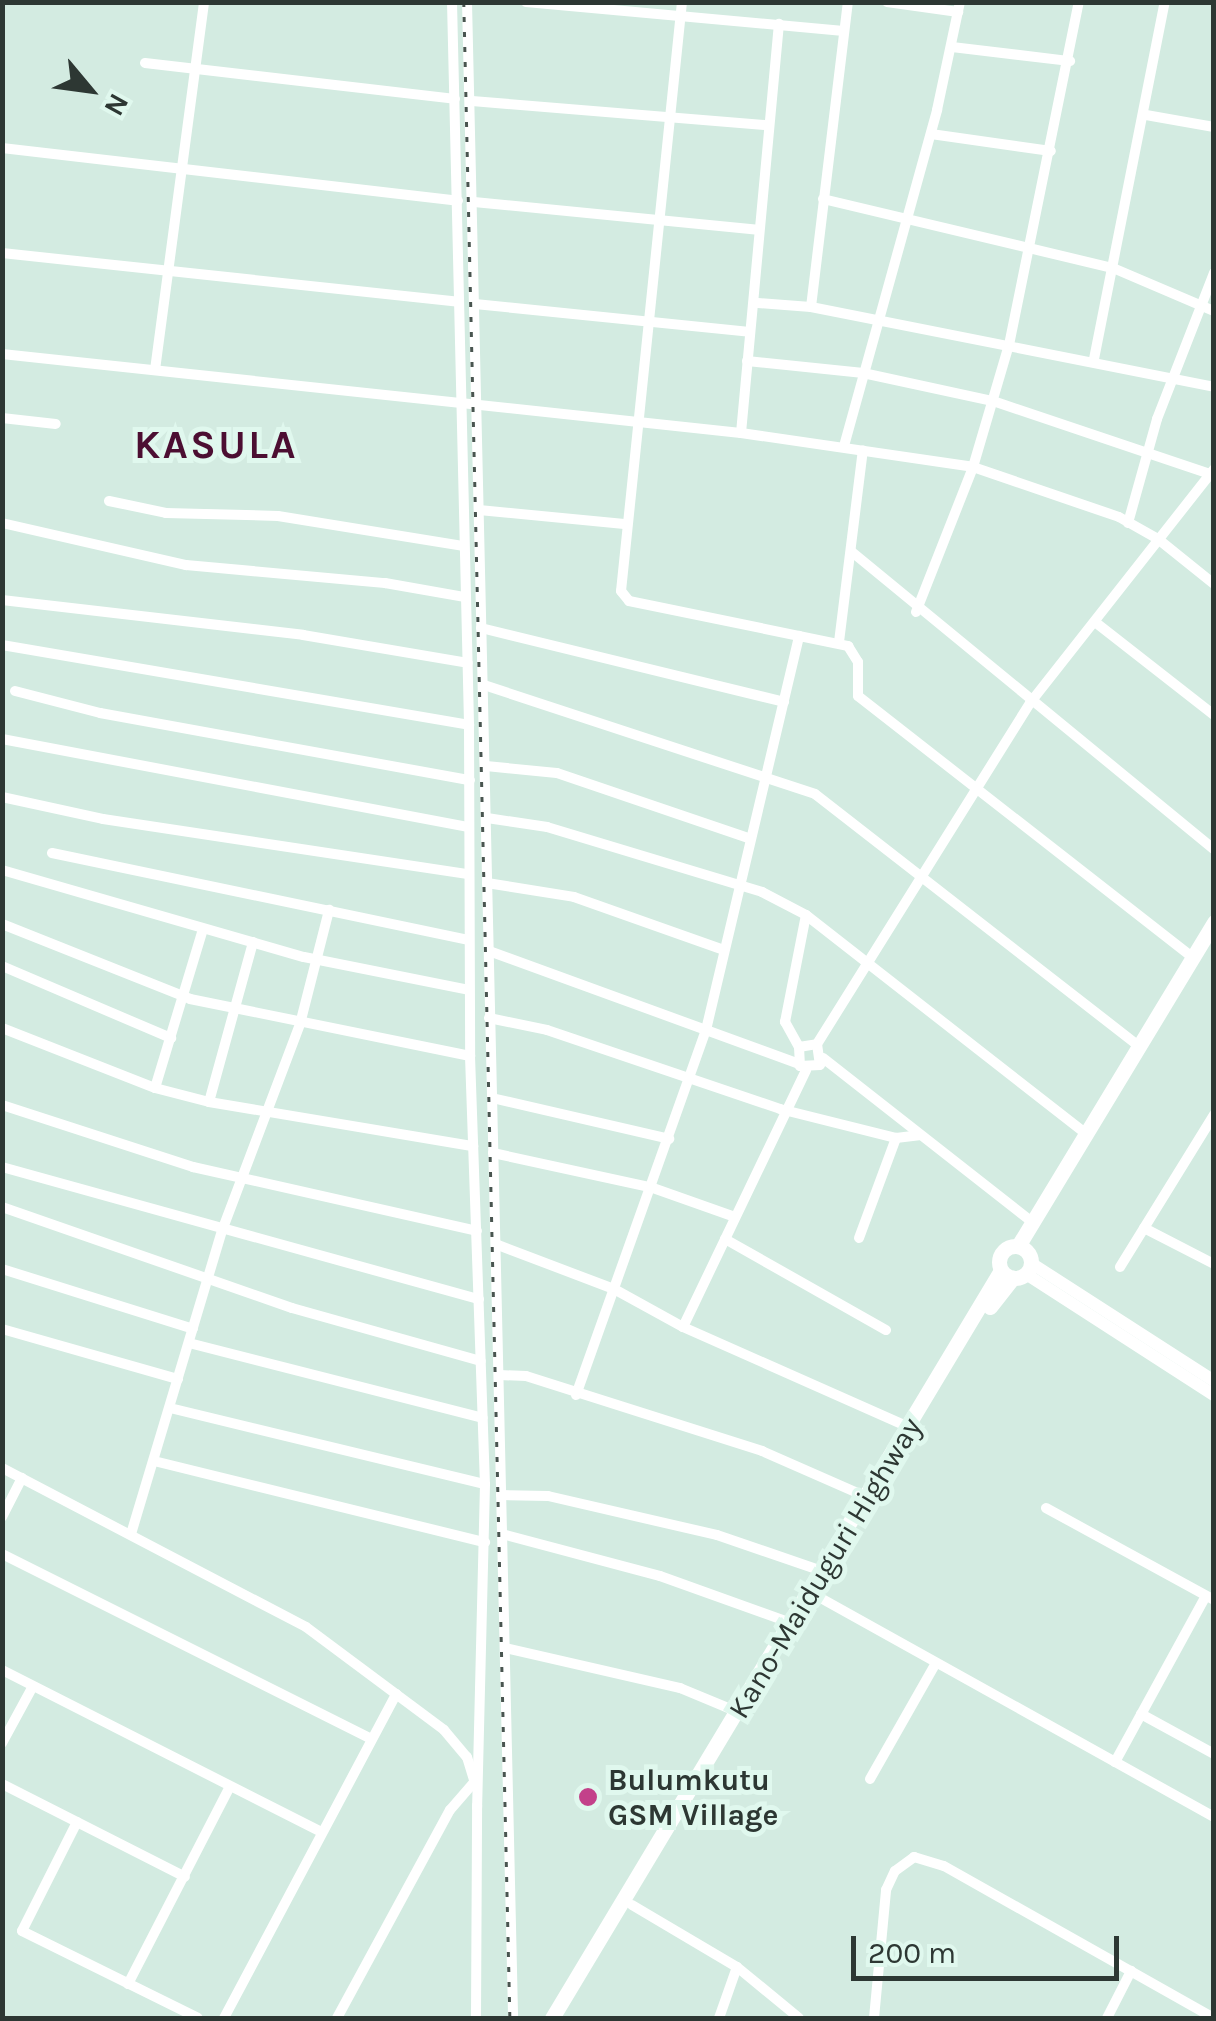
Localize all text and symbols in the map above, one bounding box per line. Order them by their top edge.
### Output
north arrow [40,40,140,140]
text: N [97,88,136,122]
district label: KASULA [134,421,298,469]
street label: Kano-Maiduguri Highway [721,1411,929,1725]
place label: Bulumkutu GSM Village [608,1762,778,1832]
marker: Bulumkutu GSM Village [577,1786,599,1808]
scale bar [856,1916,1124,1978]
text: 200 m [868,1935,956,1971]

